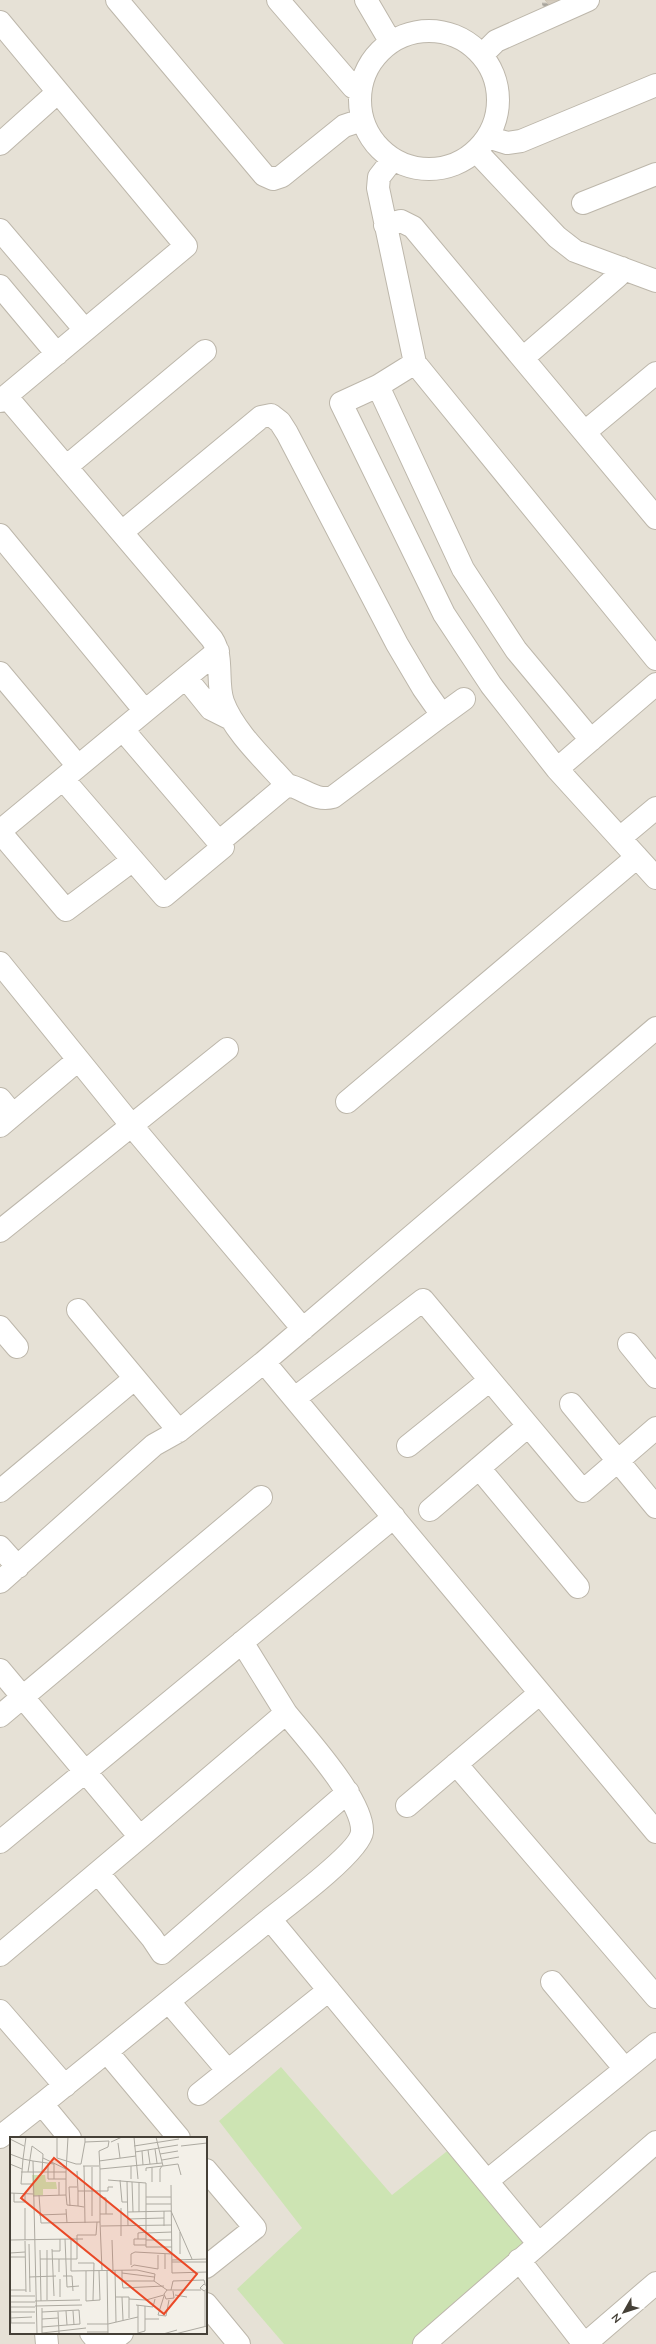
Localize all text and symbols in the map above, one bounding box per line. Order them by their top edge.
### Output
inset map [10,2137,207,2334]
north arrow [604,2292,644,2332]
text: N [608,2310,625,2326]

